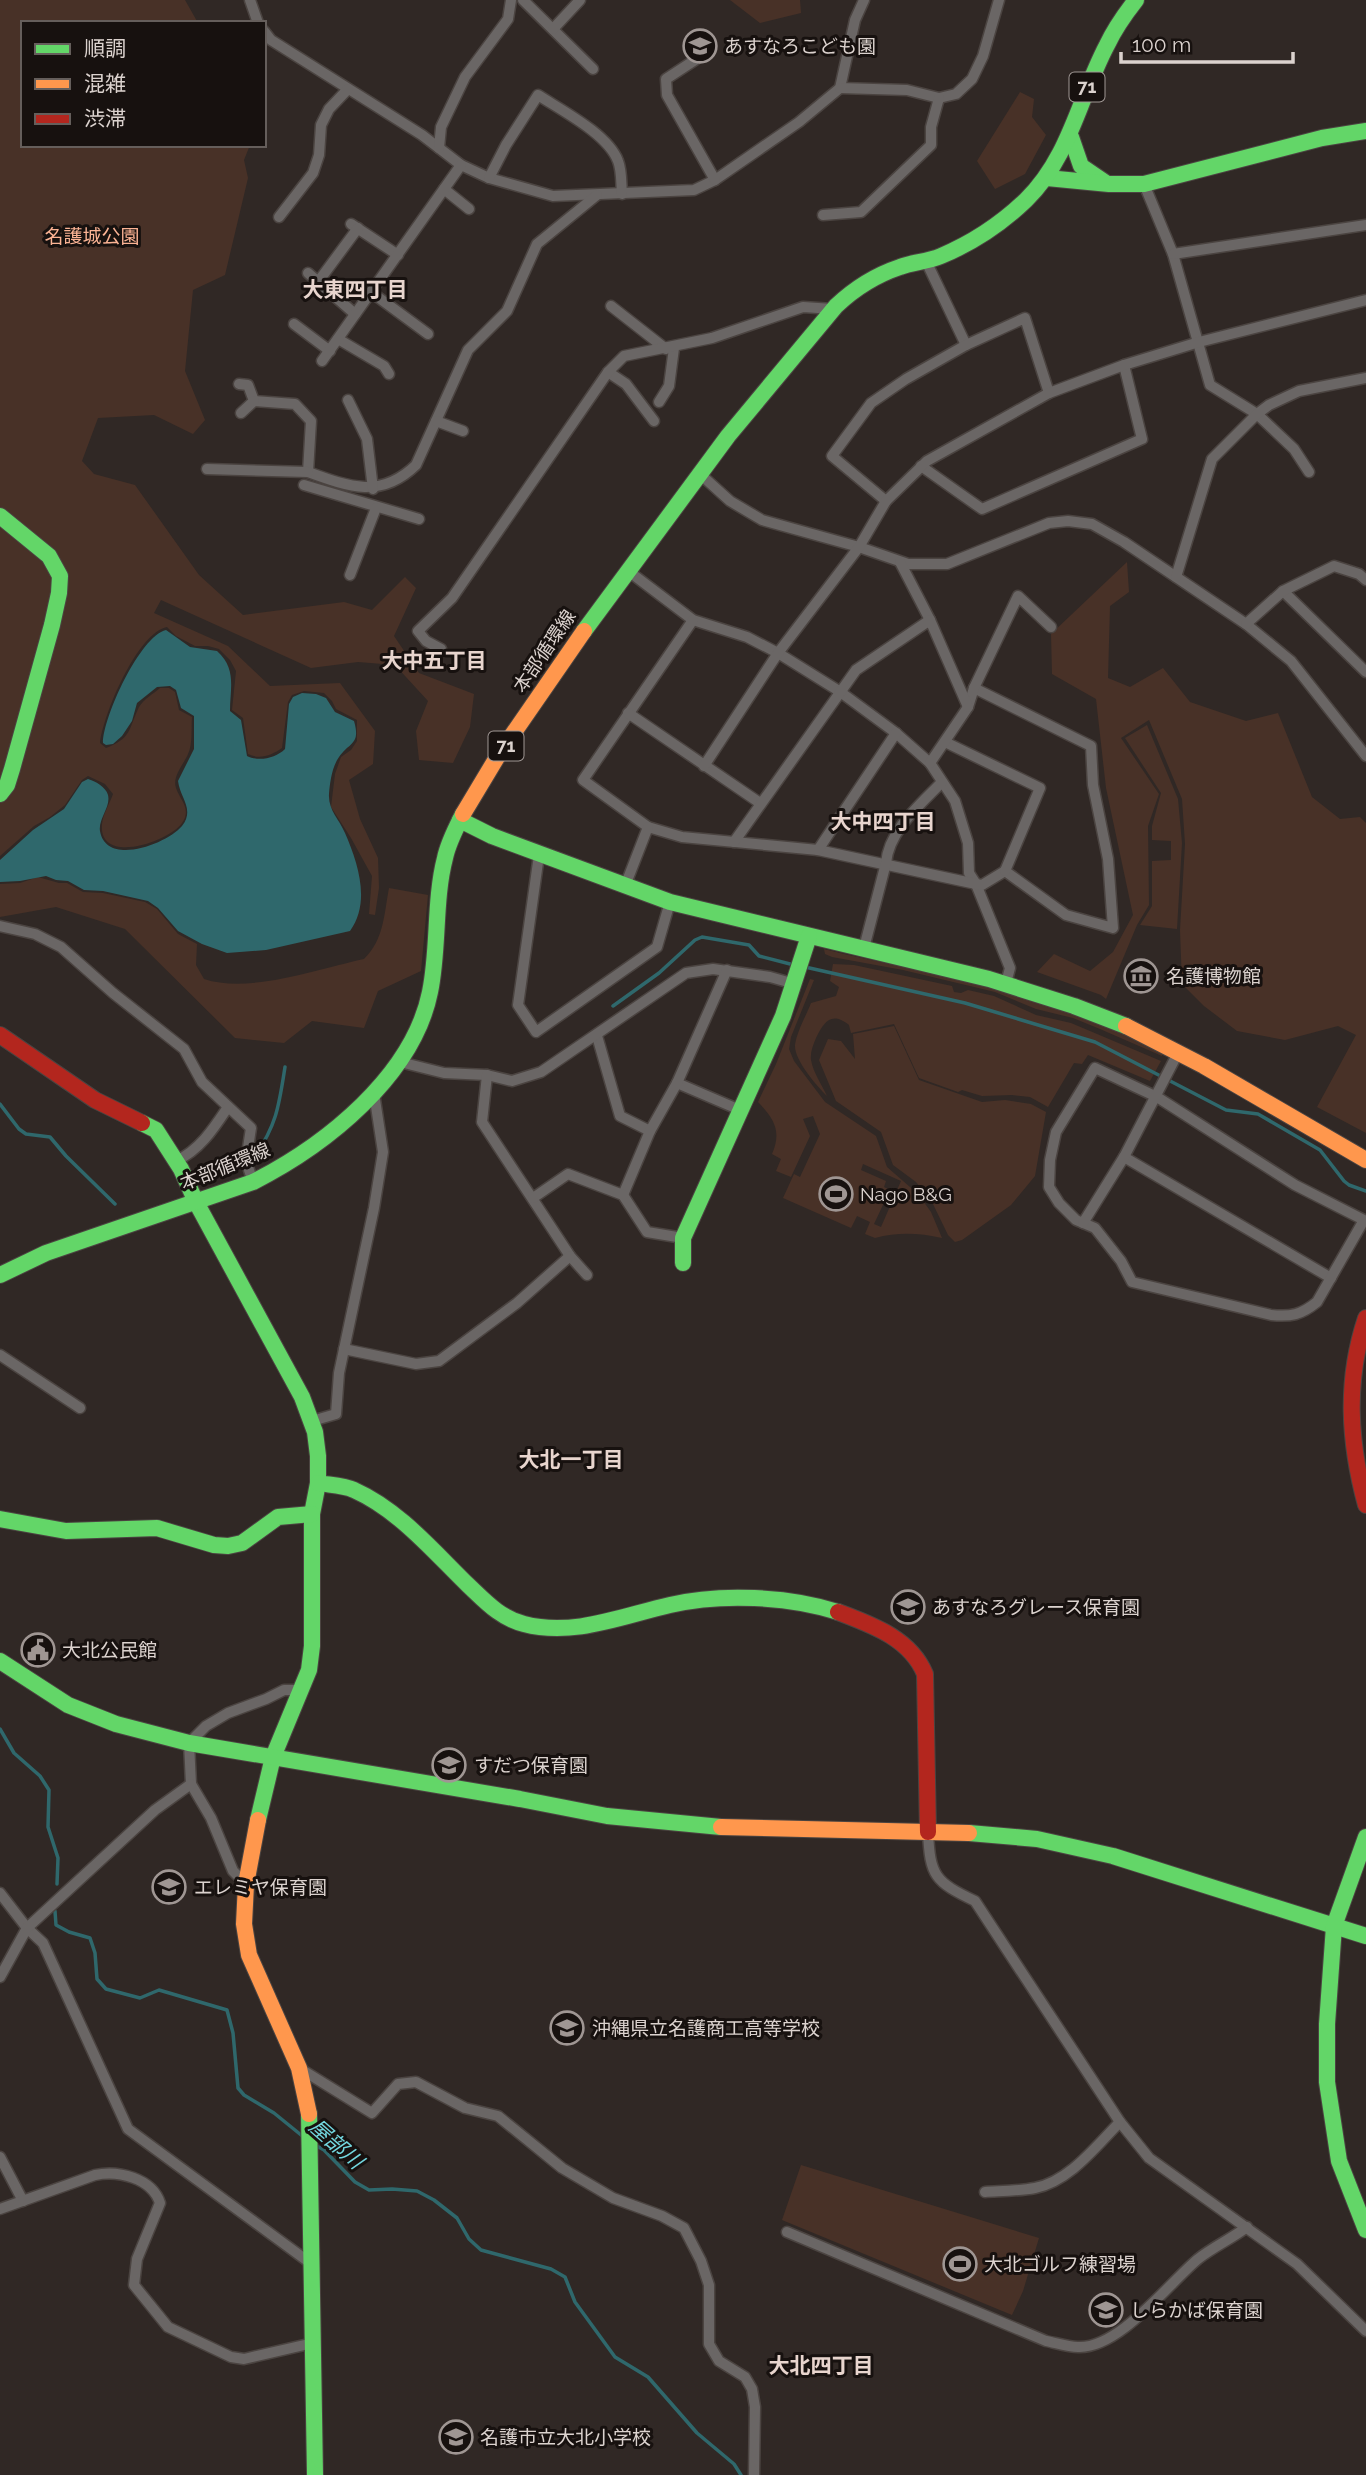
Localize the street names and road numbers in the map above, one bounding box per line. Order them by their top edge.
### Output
road number: 71 [1070,72,1104,102]
street label: 本部循環線 [508,605,580,697]
road number: 71 [489,732,524,760]
street label: 本部循環線 [177,1138,273,1194]

